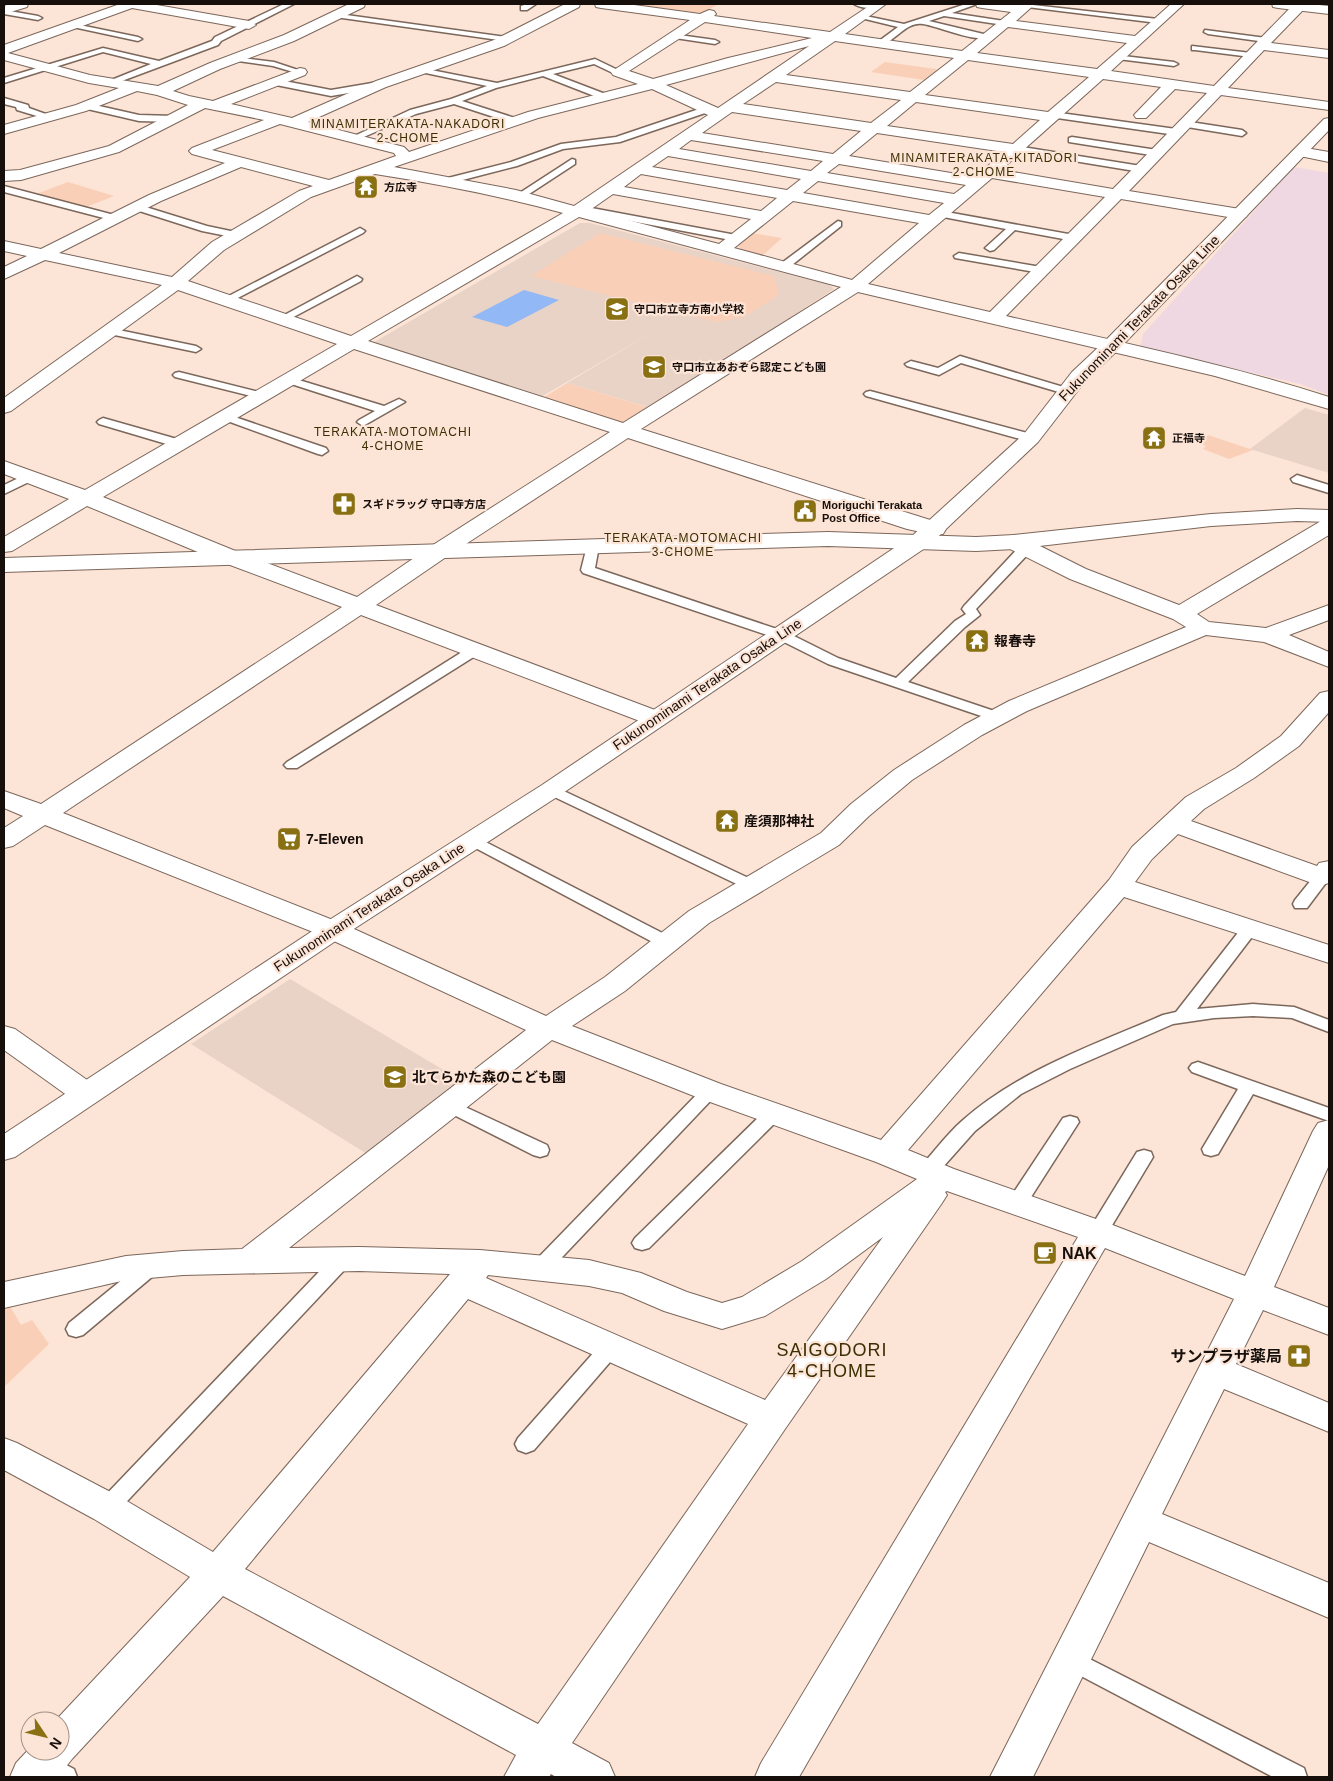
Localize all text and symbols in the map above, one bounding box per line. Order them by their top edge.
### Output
district label: MINAMITERAKATA-NAKADORI 2-CHOME [311,117,505,145]
district label: MINAMITERAKATA-KITADORI 2-CHOME [890,151,1078,179]
temple icon: 方広寺 [353,174,379,200]
place label: 方広寺 [384,181,417,193]
street label: Fukunominami Terakata Osaka Line [1055,232,1223,404]
school or university icon: 守口市立寺方南小学校 [604,296,630,322]
place label: 守口市立寺方南小学校 [634,303,744,315]
school or university icon: 守口市立あおぞら認定こども園 [641,354,667,380]
place label: 守口市立あおぞら認定こども園 [672,361,826,373]
district label: TERAKATA-MOTOMACHI 4-CHOME [314,425,472,453]
temple icon: 正福寺 [1141,425,1167,451]
place label: 正福寺 [1172,432,1205,444]
pharmacy icon: スギドラッグ 守口寺方店 [331,491,357,517]
place label: スギドラッグ 守口寺方店 [362,498,486,510]
public building icon: Moriguchi Terakata Post Office [792,498,818,524]
place label: Moriguchi Terakata Post Office [822,499,923,524]
district label: TERAKATA-MOTOMACHI 3-CHOME [604,531,762,559]
street label: Fukunominami Terakata Osaka Line [610,615,804,753]
temple icon: 報春寺 [964,628,990,654]
place label: 報春寺 [994,633,1036,649]
temple icon: 産須那神社 [714,808,740,834]
place label: 産須那神社 [744,813,814,829]
supermarket icon: 7-Eleven [276,826,302,852]
place label: 7-Eleven [306,831,364,847]
street label: Fukunominami Terakata Osaka Line [271,839,467,975]
school or university icon: 北てらかた森のこども園 [382,1064,408,1090]
place label: 北てらかた森のこども園 [412,1069,566,1085]
cafe icon: NAK [1032,1240,1058,1266]
place label: NAK [1062,1245,1097,1262]
district label: SAIGODORI 4-CHOME [776,1340,888,1381]
pharmacy icon: サンプラザ薬局 [1286,1343,1312,1369]
place label: サンプラザ薬局 [1170,1348,1282,1365]
north arrow [20,1711,70,1761]
text: N [46,1735,65,1752]

